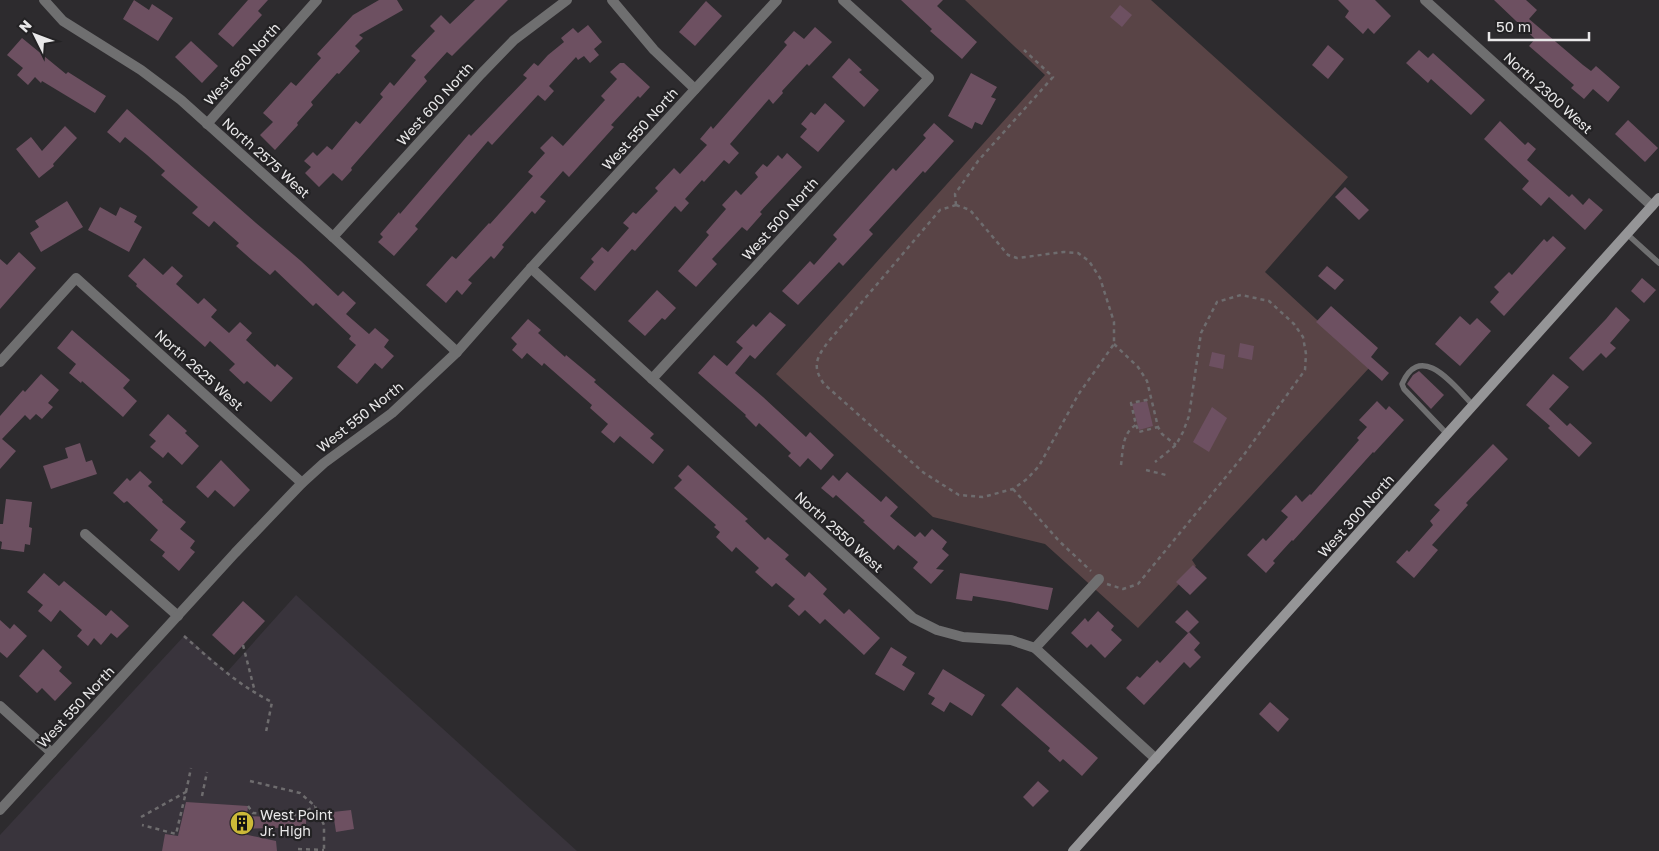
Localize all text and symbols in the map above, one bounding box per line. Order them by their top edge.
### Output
north arrow [10,10,60,60]
scale bar [1489,10,1589,42]
text: N [15,16,35,36]
text: 50 m [1496,17,1531,35]
street label: West 650 North [200,19,283,108]
street label: North 2300 West [1500,48,1596,137]
street label: West 600 North [393,59,476,149]
street label: West 550 North [598,84,681,173]
street label: North 2575 West [219,114,314,201]
street label: West 500 North [738,174,821,264]
street label: North 2625 West [152,326,247,414]
street label: West 550 North [313,378,406,456]
street label: West 300 North [1314,471,1397,561]
street label: North 2550 West [792,487,887,576]
street label: West 550 North [34,662,118,751]
place label: West Point Jr. High [260,806,333,839]
building icon: West Point Jr. High [229,810,255,836]

